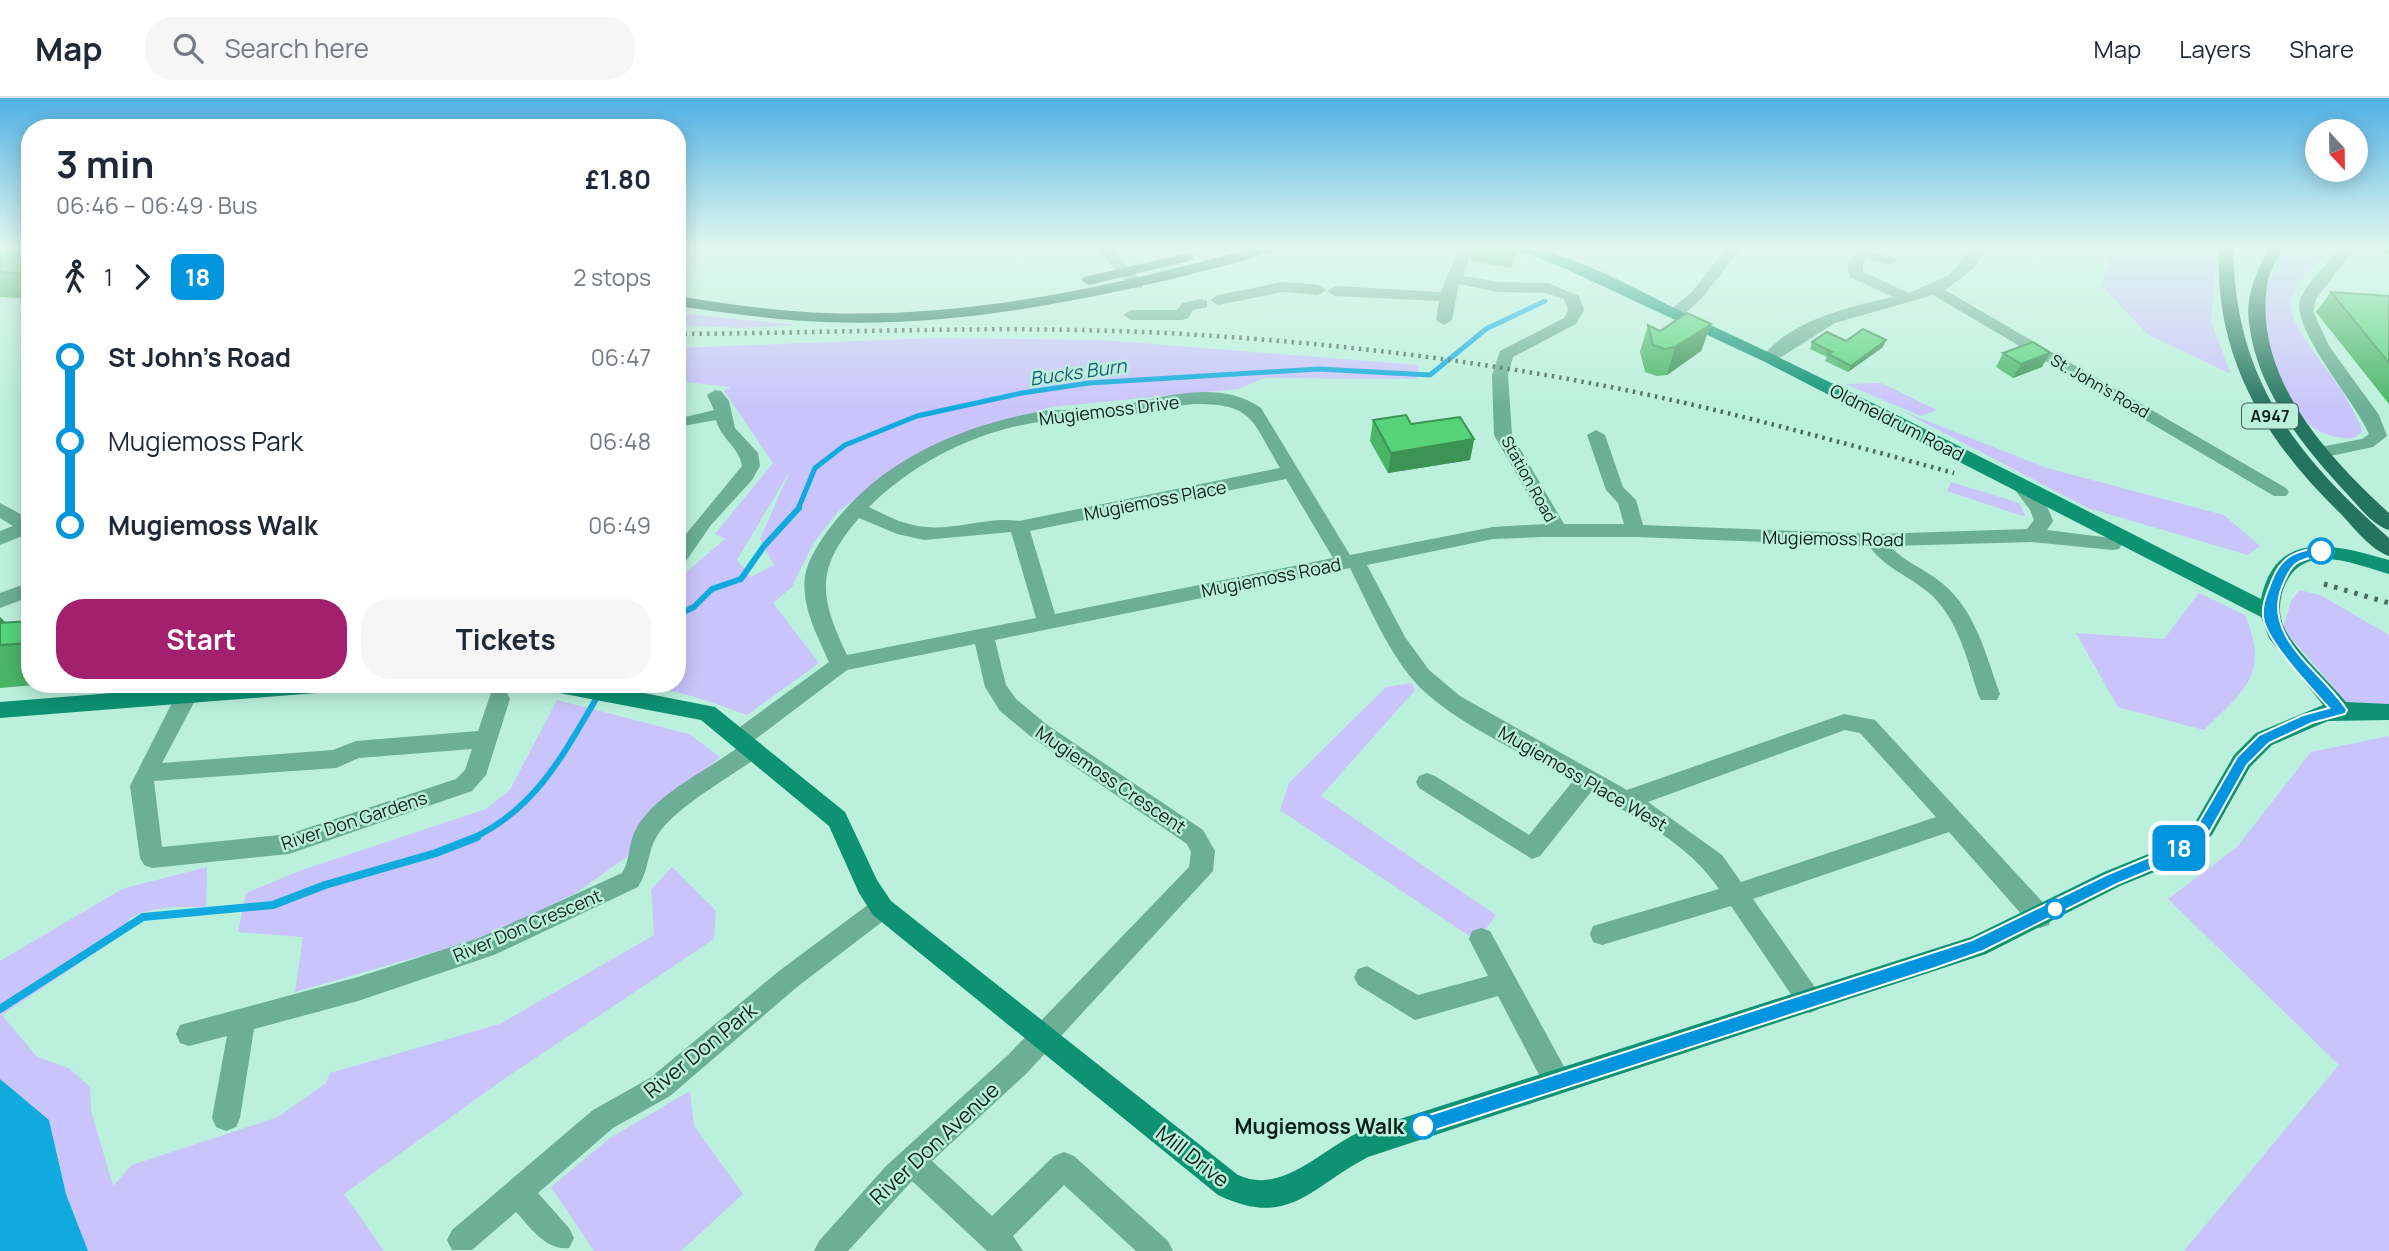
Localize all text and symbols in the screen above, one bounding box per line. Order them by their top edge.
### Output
search box [145,17,635,80]
text: Map [35,26,103,71]
icon: search [169,29,207,67]
text: Search here [225,30,369,66]
text: Map [2094,32,2141,65]
text: Layers [2179,32,2251,65]
text: Share [2289,32,2354,65]
north arrow [2305,119,2368,182]
map controls [2305,119,2368,182]
text: 3 min [56,137,154,189]
text: £1.80 [585,161,651,197]
text: 06:46 – 06:49 · Bus [56,189,258,221]
icon: walk [56,258,94,296]
icon: forward [123,258,161,296]
text: 18 [185,260,210,293]
text: 1 [104,261,113,293]
text: 2 stops [573,261,651,293]
text: St John's Road [108,339,291,375]
text: 06:47 [591,341,651,373]
street label: St. John's Road [2047,349,2153,423]
water label: Bucks Burn [1028,352,1129,392]
street label: Oldmeldrum Road [1826,378,1968,466]
street label: Mugiemoss Drive [1037,389,1181,431]
road number: A947 [2242,404,2298,428]
text: Mugiemoss Park [108,423,303,459]
text: 06:48 [589,425,651,457]
street label: Station Road [1496,432,1562,526]
street label: Mugiemoss Place [1082,474,1228,526]
text: Mugiemoss Walk [108,507,318,543]
text: 06:49 [588,509,651,541]
street label: Mugiemoss Road [1762,525,1904,551]
unlabelled marker [2308,538,2334,564]
street label: Mugiemoss Road [1199,552,1343,602]
button: Start [56,599,347,679]
button: Tickets [361,599,651,679]
street label: Mugiemoss Crescent [1031,720,1191,838]
street label: Mugiemoss Place West [1494,720,1672,836]
street label: River Don Gardens [278,785,430,855]
line badge: 18 [2148,825,2210,871]
text: 18 [2166,831,2192,864]
street label: River Don Crescent [449,883,605,967]
unlabelled marker [2045,899,2065,919]
street label: River Don Park [638,995,763,1104]
street label: River Don Avenue [863,1076,1005,1210]
place label: Mugiemoss Walk [1235,1112,1405,1140]
marker: Mugiemoss Walk [1410,1113,1436,1139]
street label: Mill Drive [1151,1119,1235,1193]

